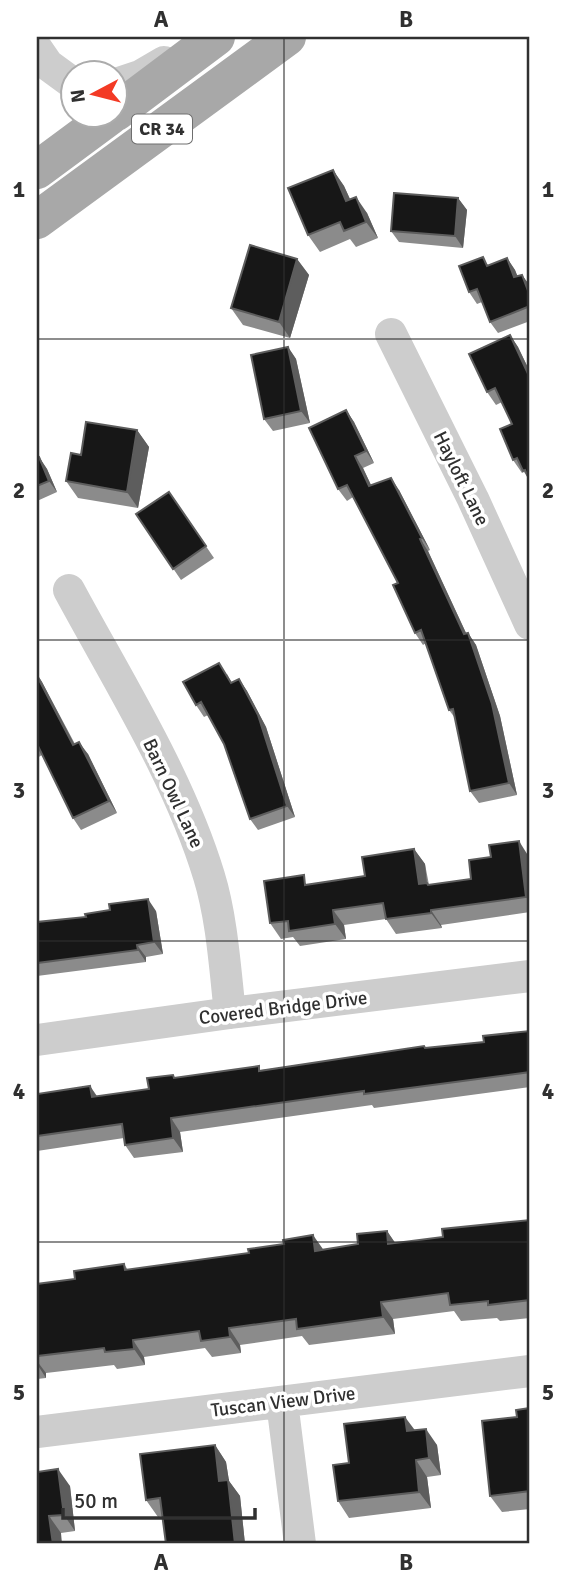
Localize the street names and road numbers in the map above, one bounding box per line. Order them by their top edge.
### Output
road number: CR 34 [132,114,192,144]
street label: Hayloft Lane [428,427,494,530]
street label: Barn Owl Lane [137,735,209,852]
street label: Covered Bridge Drive [198,986,369,1030]
street label: Tuscan View Drive [210,1381,357,1423]

